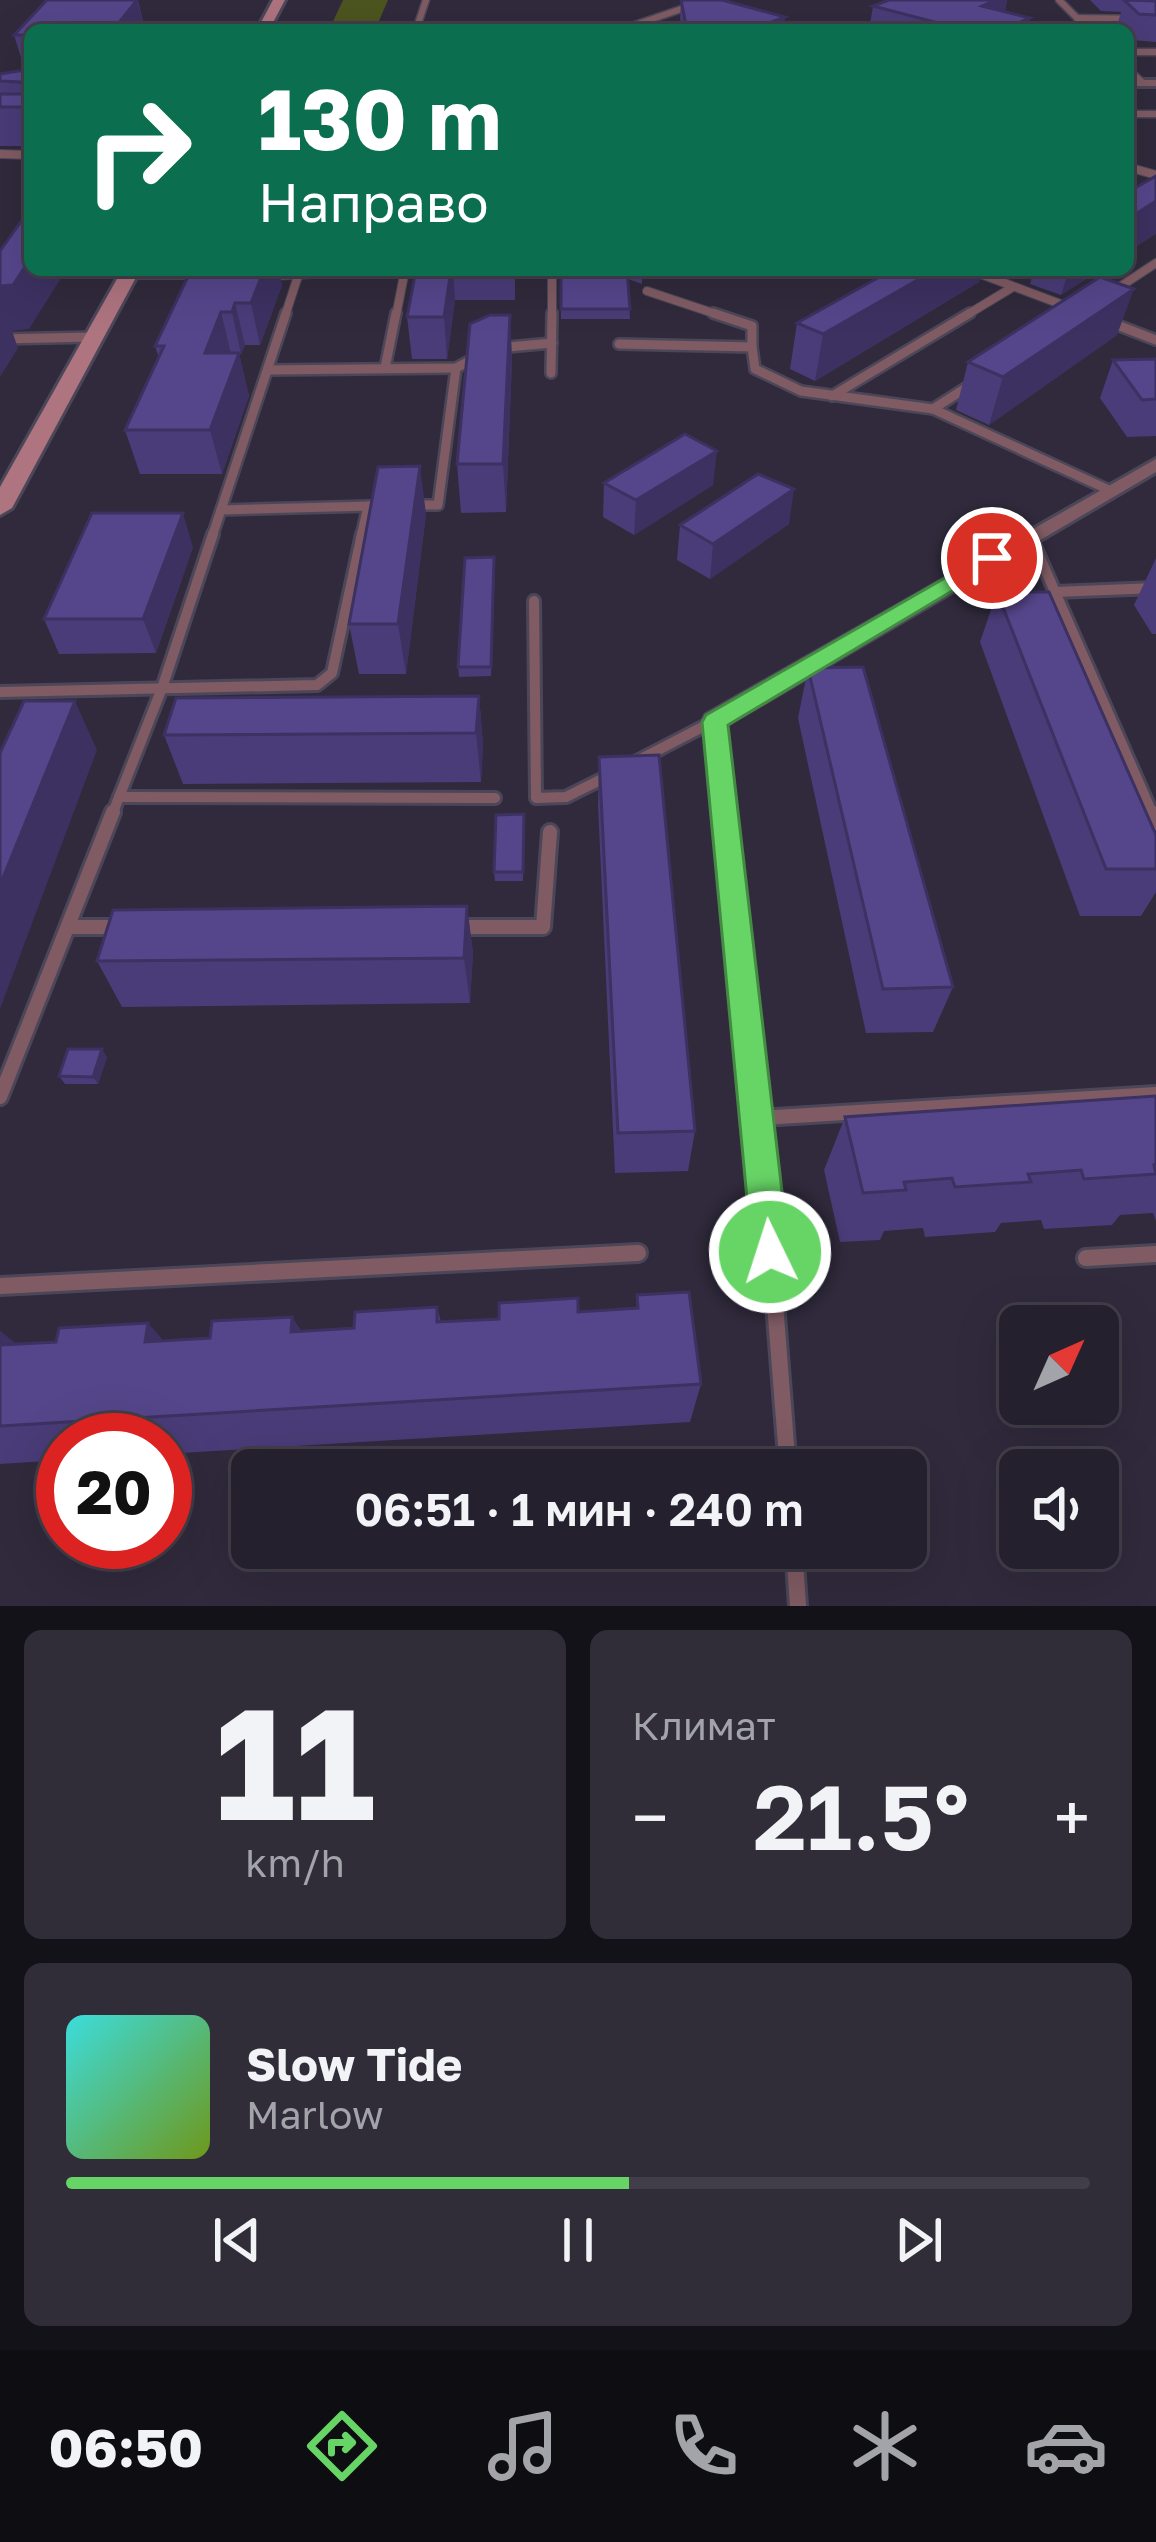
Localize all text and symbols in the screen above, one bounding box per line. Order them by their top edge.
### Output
text: 130 m [258,68,502,168]
icon: right [60,72,216,228]
text: Направо [258,169,489,234]
pin [941,507,1043,609]
icon: arrive [959,525,1025,591]
position arrow [707,1189,833,1315]
north arrow [999,1305,1119,1425]
map controls [999,1305,1119,1569]
speed limit sign: 20 [36,1413,192,1569]
button: sound [999,1449,1119,1569]
text: 06:51 · 1 мин · 240 m [354,1482,804,1536]
text: 11 [215,1667,375,1854]
text: Климат [632,1702,776,1749]
text: 21.5° [753,1762,969,1870]
text: − [632,1777,668,1857]
text: + [1054,1777,1090,1857]
text: km/h [245,1839,345,1886]
text: Slow Tide [246,2037,462,2091]
text: Marlow [246,2091,383,2138]
icon: previous [204,2207,270,2273]
icon: pause [545,2207,611,2273]
icon: next [886,2207,952,2273]
icon: directions [300,2404,384,2488]
icon: music [481,2404,565,2488]
icon: phone [662,2404,746,2488]
icon: climate [843,2404,927,2488]
icon: car [1024,2404,1108,2488]
text: 06:50 [48,2414,203,2479]

